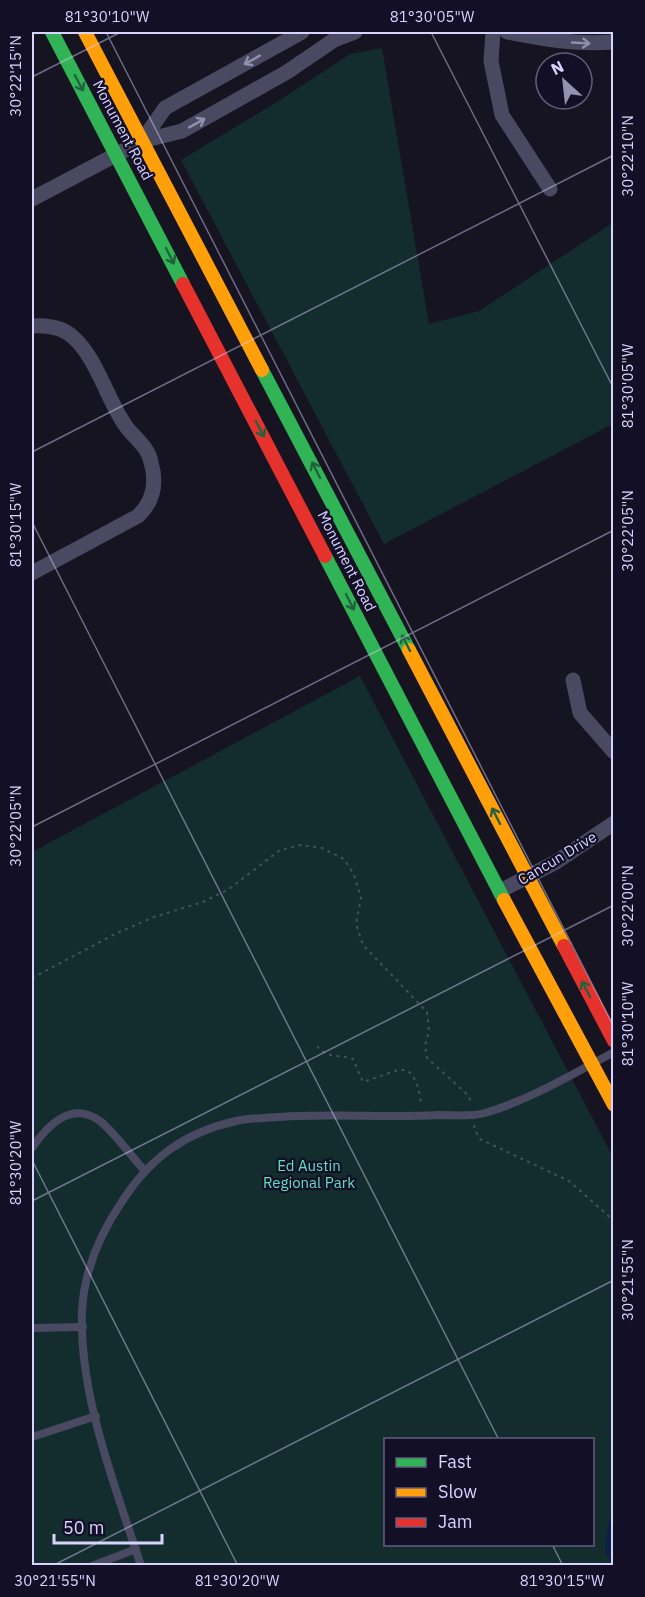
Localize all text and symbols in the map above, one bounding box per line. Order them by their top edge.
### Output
text: 81°30'10"W [65,7,150,26]
text: 81°30'05"W [390,7,475,26]
text: 30°22'15"N [6,35,25,117]
one-way arrow [570,37,590,48]
north arrow [534,51,594,111]
one-way arrow [243,55,261,66]
text: N [547,56,567,79]
one-way arrow [74,74,86,92]
street label: Monument Road [89,77,157,183]
text: 30°22'10"N [618,115,637,197]
one-way arrow [188,117,205,129]
one-way arrow [164,247,176,264]
text: 81°30'05"W [618,343,637,428]
one-way arrow [254,420,266,437]
one-way arrow [310,462,322,479]
text: 81°30'15"W [6,482,25,567]
text: 30°22'05"N [618,490,637,572]
street label: Monument Road [313,507,381,615]
one-way arrow [344,593,356,610]
one-way arrow [400,635,412,652]
text: 30°22'05"N [6,785,25,867]
one-way arrow [490,808,501,826]
street label: Cancun Drive [514,827,600,889]
text: 30°22'00"N [618,865,637,947]
one-way arrow [580,981,592,998]
text: 81°30'10"W [618,981,637,1066]
text: 81°30'20"W [6,1120,25,1205]
park label: Ed Austin Regional Park [263,1156,355,1192]
text: 30°21'55"N [618,1239,637,1321]
legend [384,1438,594,1546]
text: Fast [438,1450,472,1473]
text: Slow [438,1480,477,1503]
scale bar [54,1507,162,1545]
text: Jam [438,1510,473,1533]
text: 50 m [63,1516,105,1539]
text: 30°21'55"N [14,1571,96,1590]
text: 81°30'20"W [195,1571,280,1590]
text: 81°30'15"W [520,1571,605,1590]

